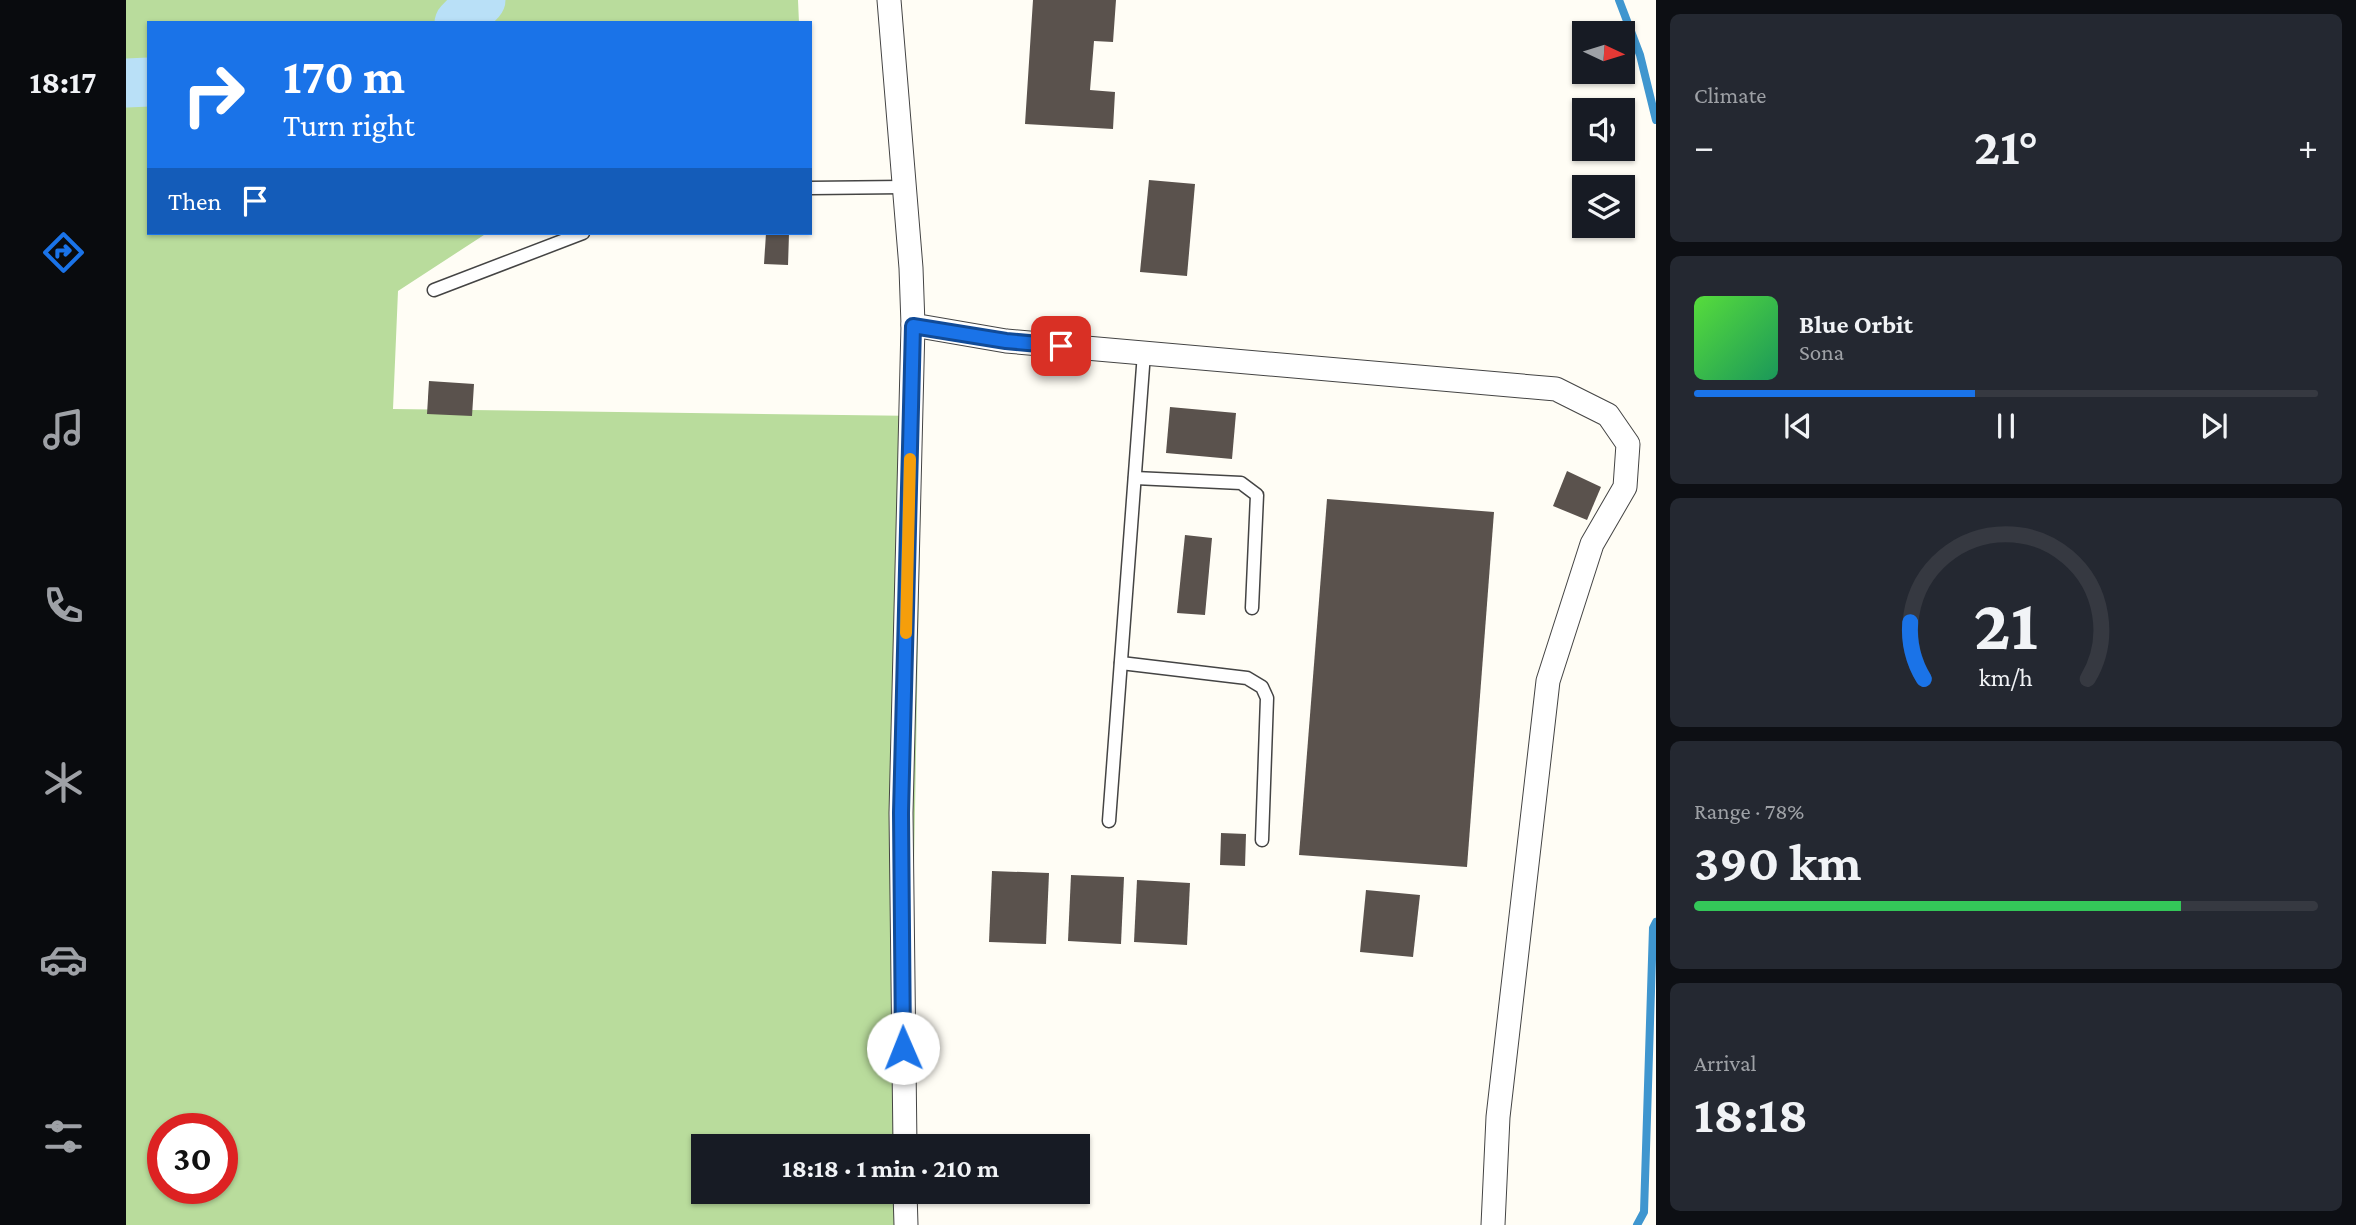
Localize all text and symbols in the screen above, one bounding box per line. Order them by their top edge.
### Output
north arrow [1572,21,1634,84]
map controls [1572,21,1635,238]
icon: right [168,49,259,140]
text: 170 m [283,49,405,104]
text: 18:17 [30,64,96,100]
text: Climate [1694,82,1766,108]
button: sound [1572,98,1635,161]
text: Turn right [283,107,415,143]
text: 21° [1974,117,2038,175]
text: − [1694,125,1714,167]
text: + [2298,125,2318,167]
button: layers [1572,175,1635,238]
icon: arrive [236,182,274,220]
text: Then [168,187,222,216]
icon: directions [39,228,88,277]
text: Blue Orbit [1799,310,1913,339]
pin [1031,316,1091,376]
icon: arrive [1042,327,1080,365]
text: Sona [1799,339,1844,365]
icon: music [39,405,88,454]
icon: previous [1779,407,1817,445]
icon: pause [1987,407,2025,445]
icon: next [2195,407,2233,445]
icon: phone [39,581,88,630]
text: 21 [1974,584,2038,665]
text: km/h [1979,663,2033,690]
icon: climate [39,758,88,807]
text: Range · 78% [1694,798,1804,824]
text: 390 km [1694,833,1862,891]
icon: car [39,935,88,984]
position arrow [866,1011,940,1085]
text: Arrival [1694,1050,1757,1076]
text: 18:18 [1694,1085,1808,1143]
icon: filters [39,1112,88,1161]
speed limit sign: 30 [147,1113,238,1204]
text: 18:18 · 1 min · 210 m [782,1154,999,1183]

